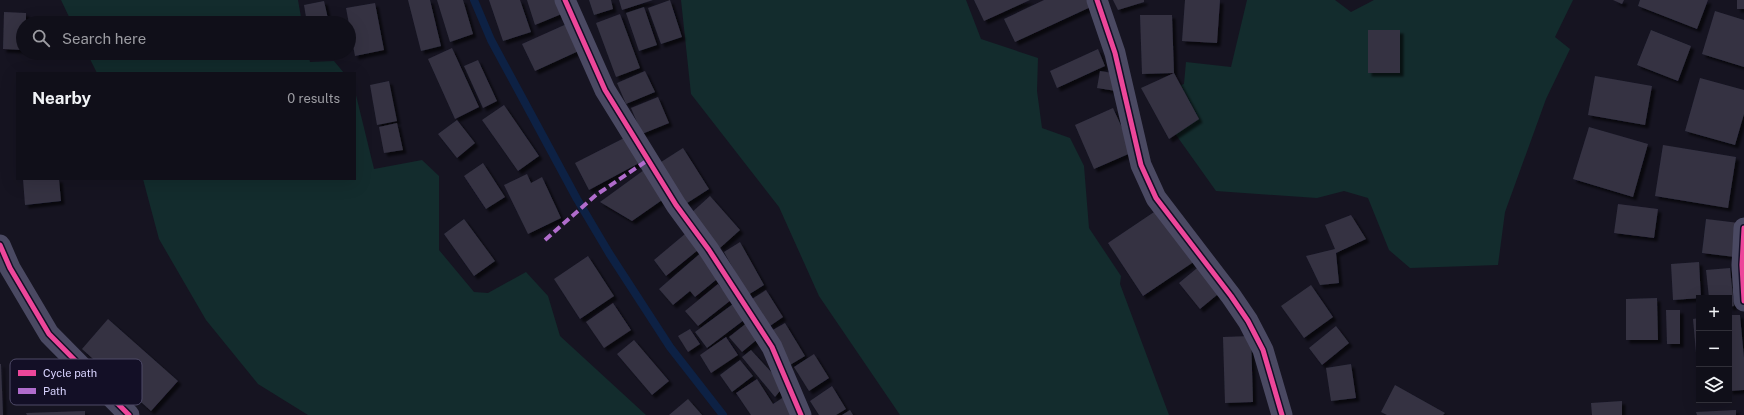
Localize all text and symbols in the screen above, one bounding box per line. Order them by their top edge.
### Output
search box [16,16,356,60]
icon: search [30,27,52,49]
text: Search here [62,30,146,47]
text: Nearby [32,88,91,108]
text: 0 results [287,91,340,106]
map controls [1696,295,1732,403]
button: + [1696,295,1732,331]
button: − [1696,331,1732,367]
legend [10,359,142,405]
text: Cycle path [43,367,97,379]
button: layers [1696,367,1732,403]
text: Path [43,385,66,397]

